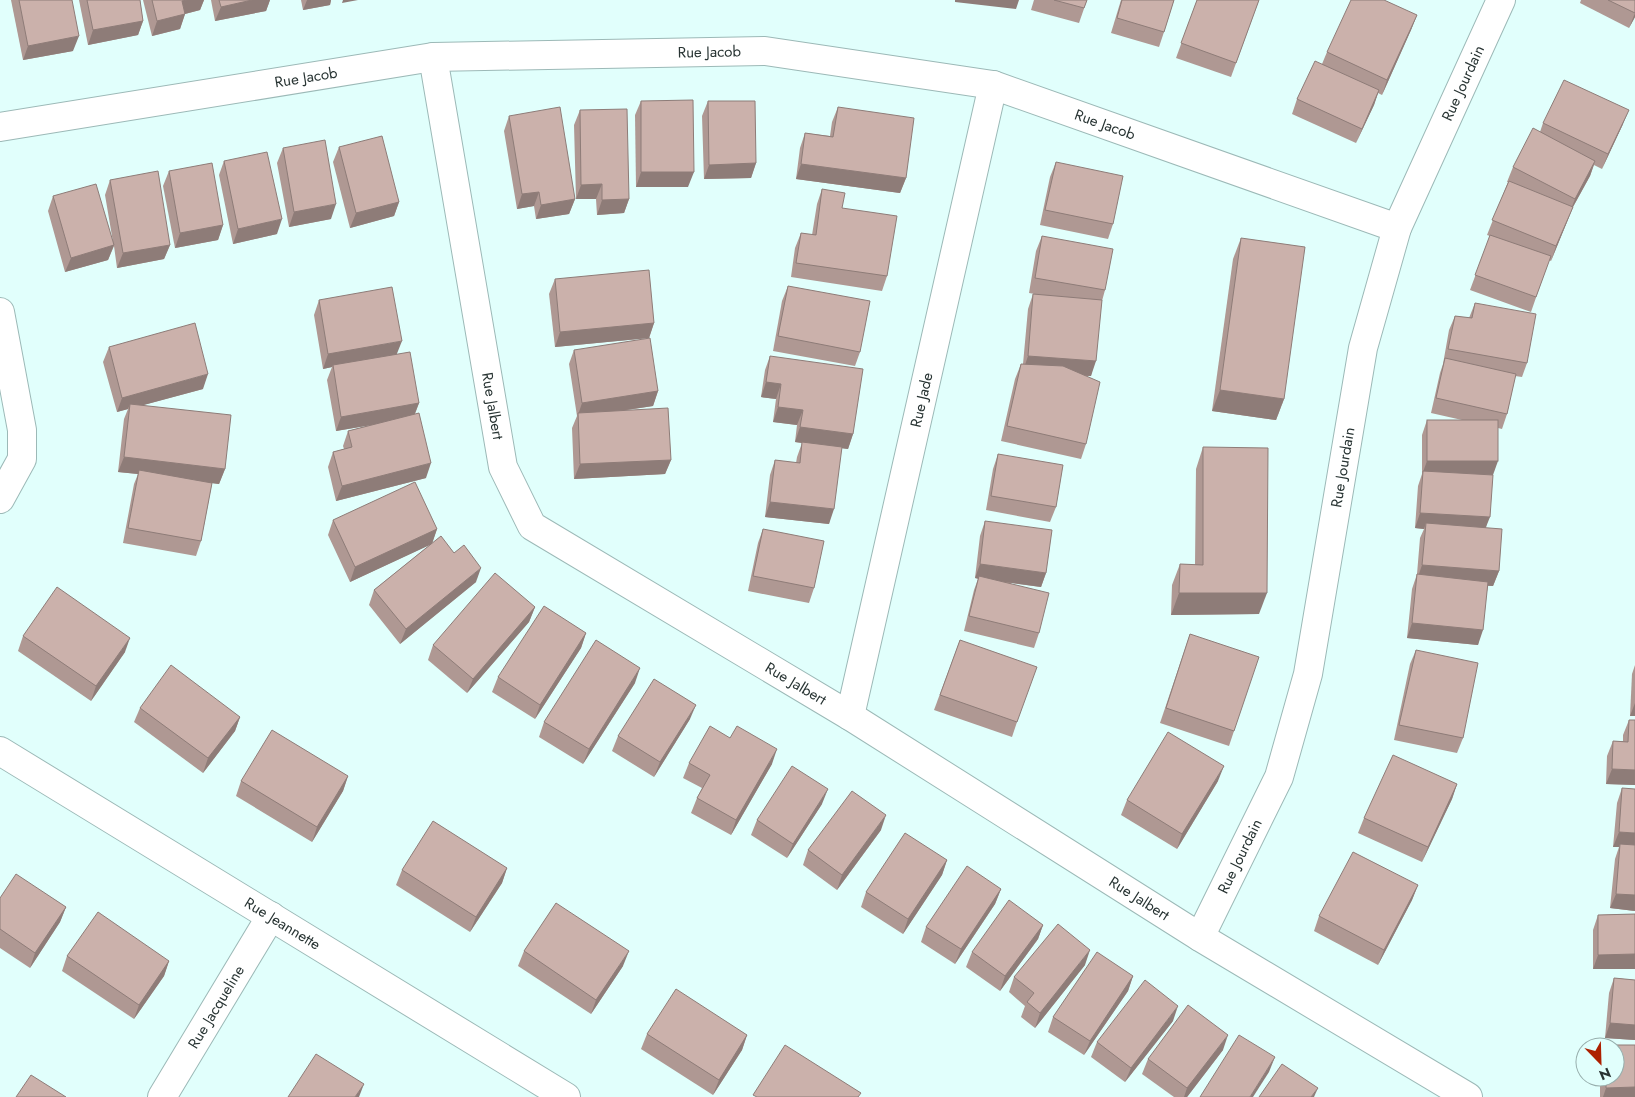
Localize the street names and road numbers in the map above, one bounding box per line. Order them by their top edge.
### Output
street label: Rue Jacob [677,40,742,64]
street label: Rue Jourdain [1436,42,1490,125]
street label: Rue Jacob [273,62,339,93]
street label: Rue Jacob [1071,104,1139,146]
street label: Rue Jade [905,370,939,430]
street label: Rue Jalbert [476,371,509,442]
street label: Rue Jourdain [1325,426,1360,509]
street label: Rue Jalbert [761,657,831,711]
street label: Rue Jourdain [1212,815,1268,897]
street label: Rue Jalbert [1105,871,1174,926]
street label: Rue Jeannette [240,892,325,955]
street label: Rue Jacqueline [183,961,250,1053]

